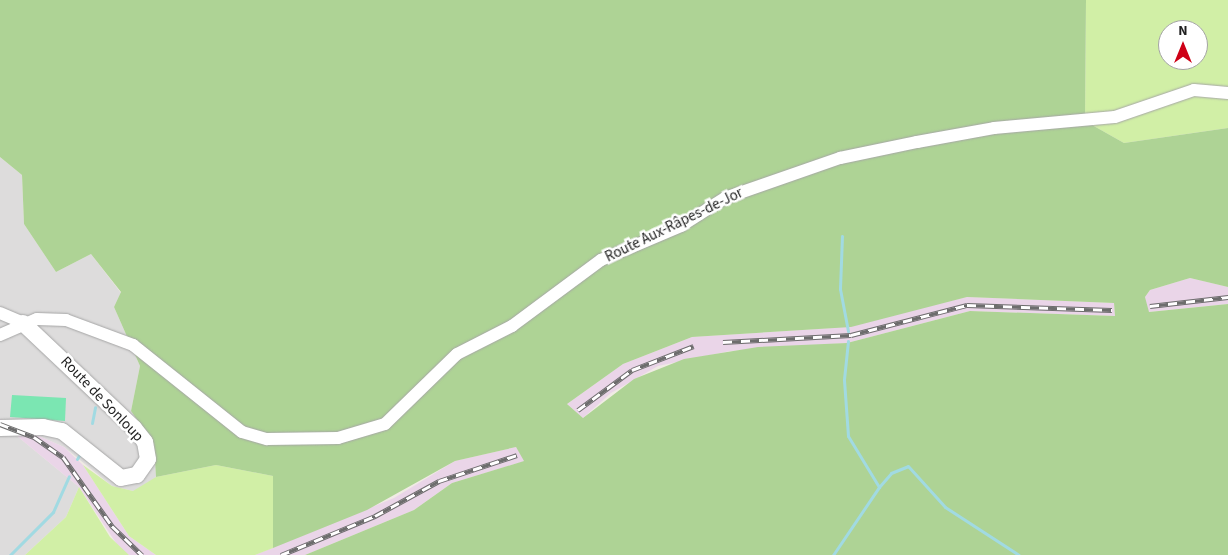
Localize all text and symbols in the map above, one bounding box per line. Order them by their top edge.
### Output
north arrow [1158,20,1208,70]
text: N [1178,21,1188,41]
street label: Route Aux-Râpes-de-Jor [602,184,746,266]
street label: Route de Sonloup [57,353,147,445]

